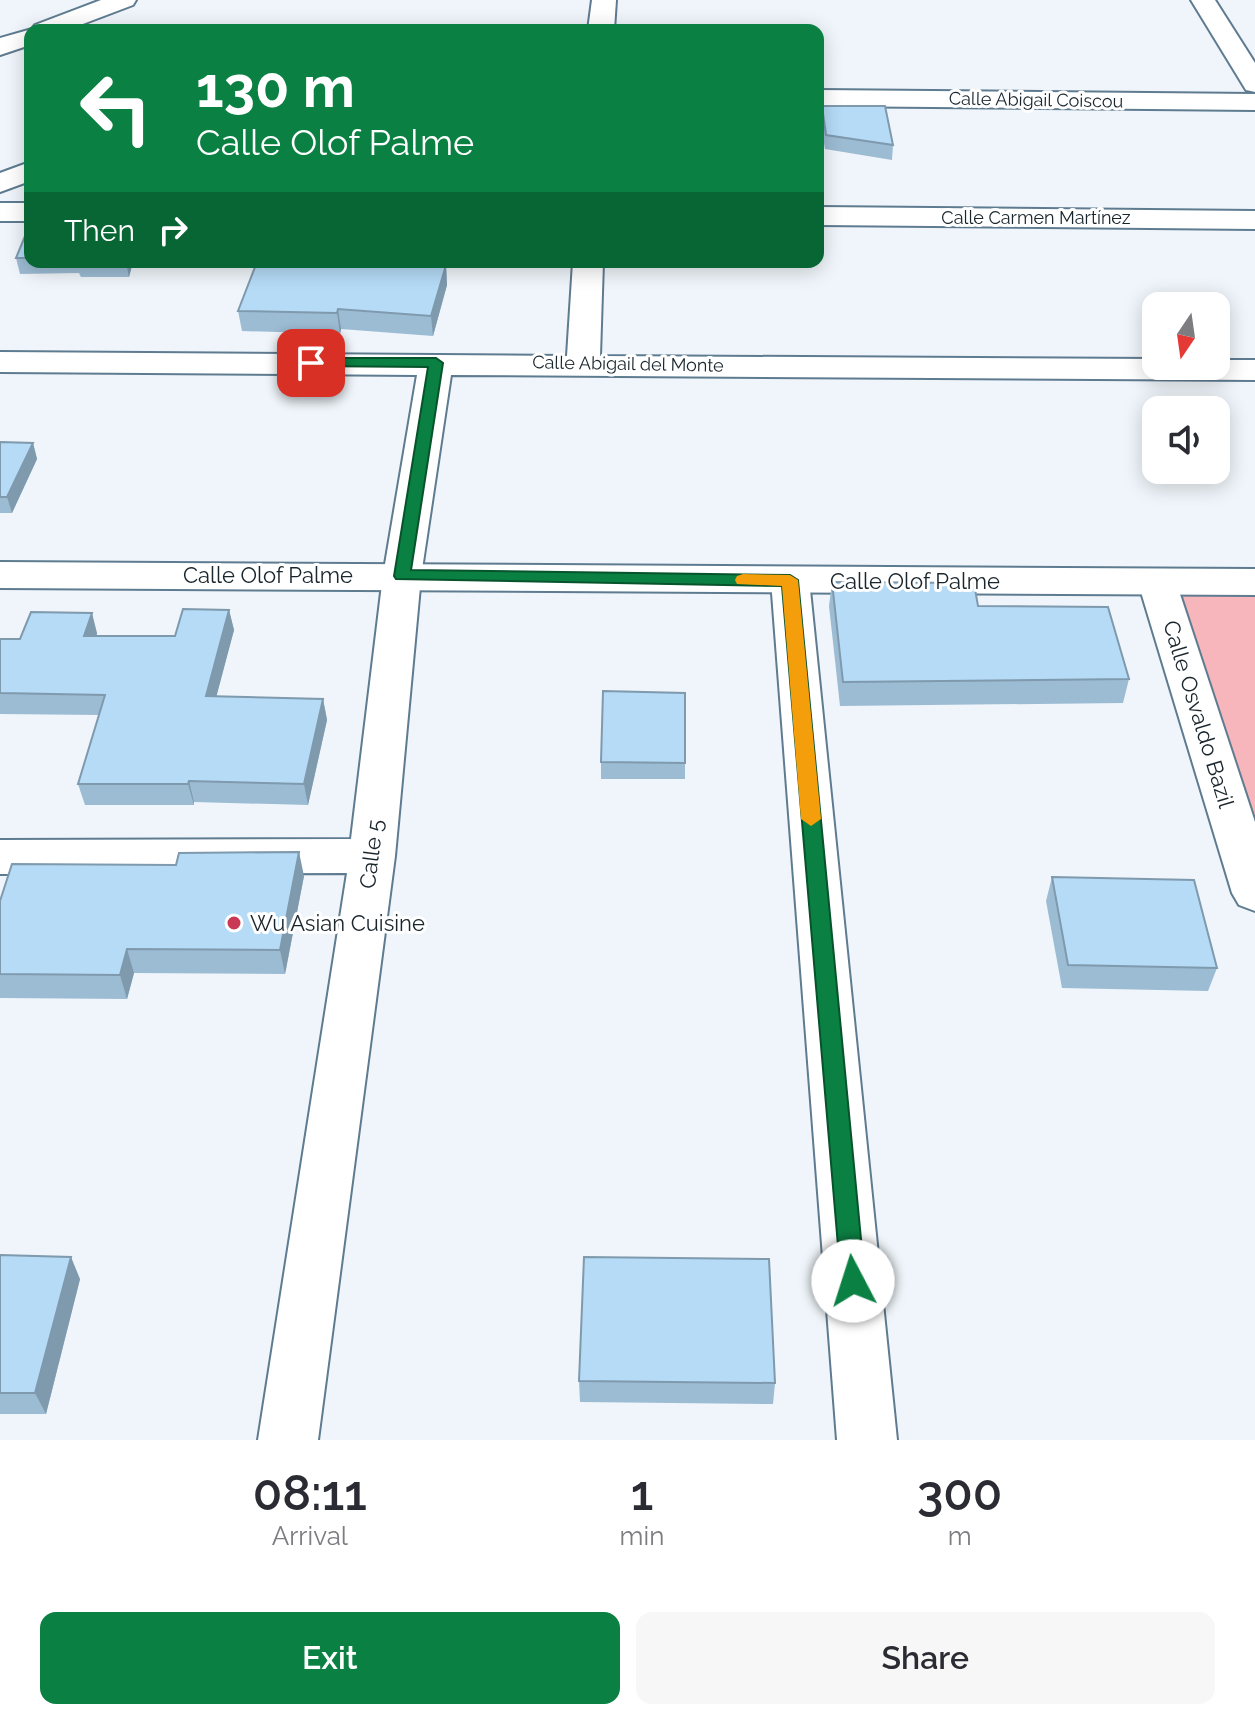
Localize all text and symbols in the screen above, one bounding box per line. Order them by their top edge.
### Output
text: 130 m [196,54,355,120]
icon: left [64,56,168,160]
street label: Calle Abigail Coiscou [949,87,1123,112]
text: Calle Olof Palme [196,121,474,163]
street label: Calle Carmen Martínez [941,207,1131,228]
icon: right [151,208,195,252]
text: Then [64,213,135,248]
north arrow [1142,292,1230,380]
map controls [1142,292,1230,484]
pin [277,329,345,397]
icon: arrive [289,341,333,385]
street label: Calle Abigail del Monte [532,351,724,376]
button: sound [1142,396,1230,484]
street label: Calle Olof Palme [183,562,353,588]
street label: Calle Olof Palme [830,568,1000,594]
street label: Calle Osvaldo Bazil [1158,617,1240,811]
street label: Calle 5 [354,818,388,890]
place label: Wu Asian Cuisine [250,910,425,936]
marker: Wu Asian Cuisine [225,914,243,932]
position arrow [811,1239,895,1323]
text: 08:11 [253,1465,367,1521]
text: 1 [631,1465,653,1521]
text: 300 [917,1465,1002,1521]
text: Arrival [272,1521,348,1551]
text: min [620,1521,664,1551]
text: m [948,1521,972,1551]
button: Exit [40,1612,620,1704]
button: Share [636,1612,1215,1704]

